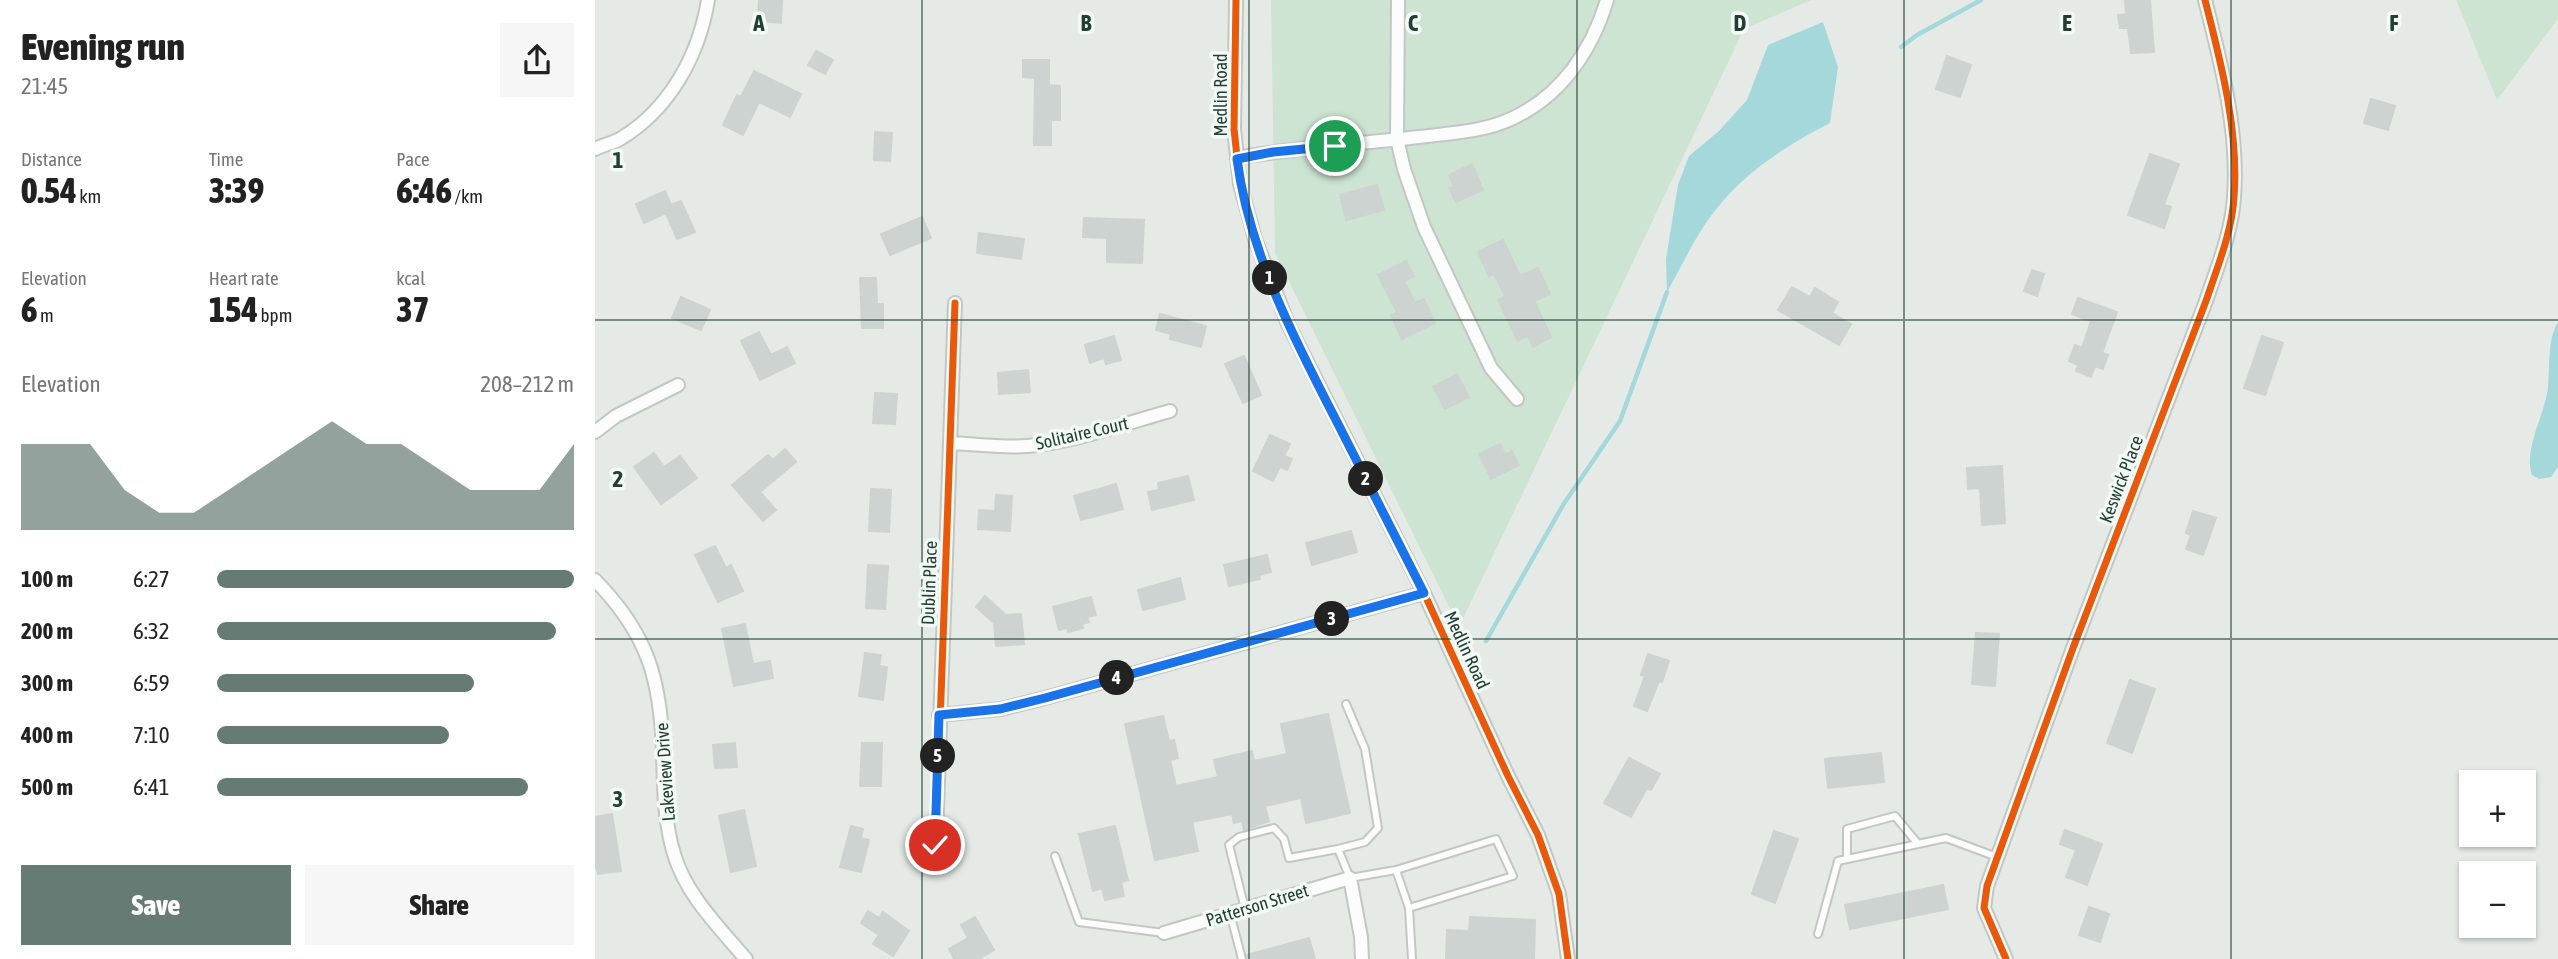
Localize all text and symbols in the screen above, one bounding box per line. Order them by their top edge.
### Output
text: A [752,10,765,36]
text: B [1081,10,1092,36]
text: C [1408,10,1419,36]
text: D [1734,10,1747,36]
text: E [2062,10,2072,36]
text: F [2389,10,2399,36]
button: share [500,23,574,97]
text: Evening run [21,25,185,68]
street label: Medlin Road [1210,53,1231,137]
text: 21:45 [21,73,68,99]
pin [1305,116,1365,176]
icon: arrive [1316,127,1354,165]
text: 1 [613,147,624,173]
text: Distance [21,148,82,170]
text: Time [209,148,243,170]
text: Pace [396,148,430,170]
text: 0.54 [21,170,77,210]
text: 3:39 [209,170,264,210]
text: 6:46 [396,170,452,210]
text: km [77,185,101,207]
text: /km [452,185,483,207]
pin: 1 [1253,260,1287,296]
text: 1 [1265,266,1274,288]
text: Elevation [21,267,87,289]
text: Heart rate [209,267,279,289]
text: kcal [396,267,425,289]
text: 6 [21,289,37,329]
text: 154 [209,289,258,329]
text: 37 [396,289,429,329]
text: m [37,304,54,326]
text: bpm [258,304,292,326]
text: Elevation [21,371,101,397]
text: 208–212 m [480,371,574,397]
street label: Solitaire Court [1034,412,1130,454]
street label: Keswick Place [2095,432,2147,526]
pin: 2 [1349,462,1383,496]
text: 2 [613,466,623,492]
text: 2 [1361,467,1370,489]
street label: Dublin Place [917,541,941,625]
text: 100 m [21,566,73,592]
text: 6:27 [133,566,170,592]
pin: 3 [1315,602,1349,636]
text: 3 [1327,607,1336,629]
street label: Medlin Road [1440,608,1494,692]
text: 200 m [21,618,73,644]
text: 6:32 [133,618,170,644]
pin: 4 [1099,660,1135,696]
text: 4 [1112,666,1121,688]
text: 300 m [21,670,73,696]
text: 6:59 [133,670,170,696]
text: 400 m [21,722,73,748]
text: 7:10 [133,722,170,748]
street label: Lakeview Drive [651,722,679,822]
pin: 5 [921,738,955,774]
text: 5 [933,744,942,766]
map controls [2459,770,2536,938]
button: + [2459,770,2536,847]
text: 500 m [21,774,73,800]
text: 6:41 [133,774,170,800]
text: 3 [613,786,623,812]
pin [905,815,965,875]
icon: check [916,826,954,864]
button: − [2459,861,2536,938]
button: Save [21,865,291,945]
button: Share [305,865,574,945]
street label: Patterson Street [1203,879,1311,931]

